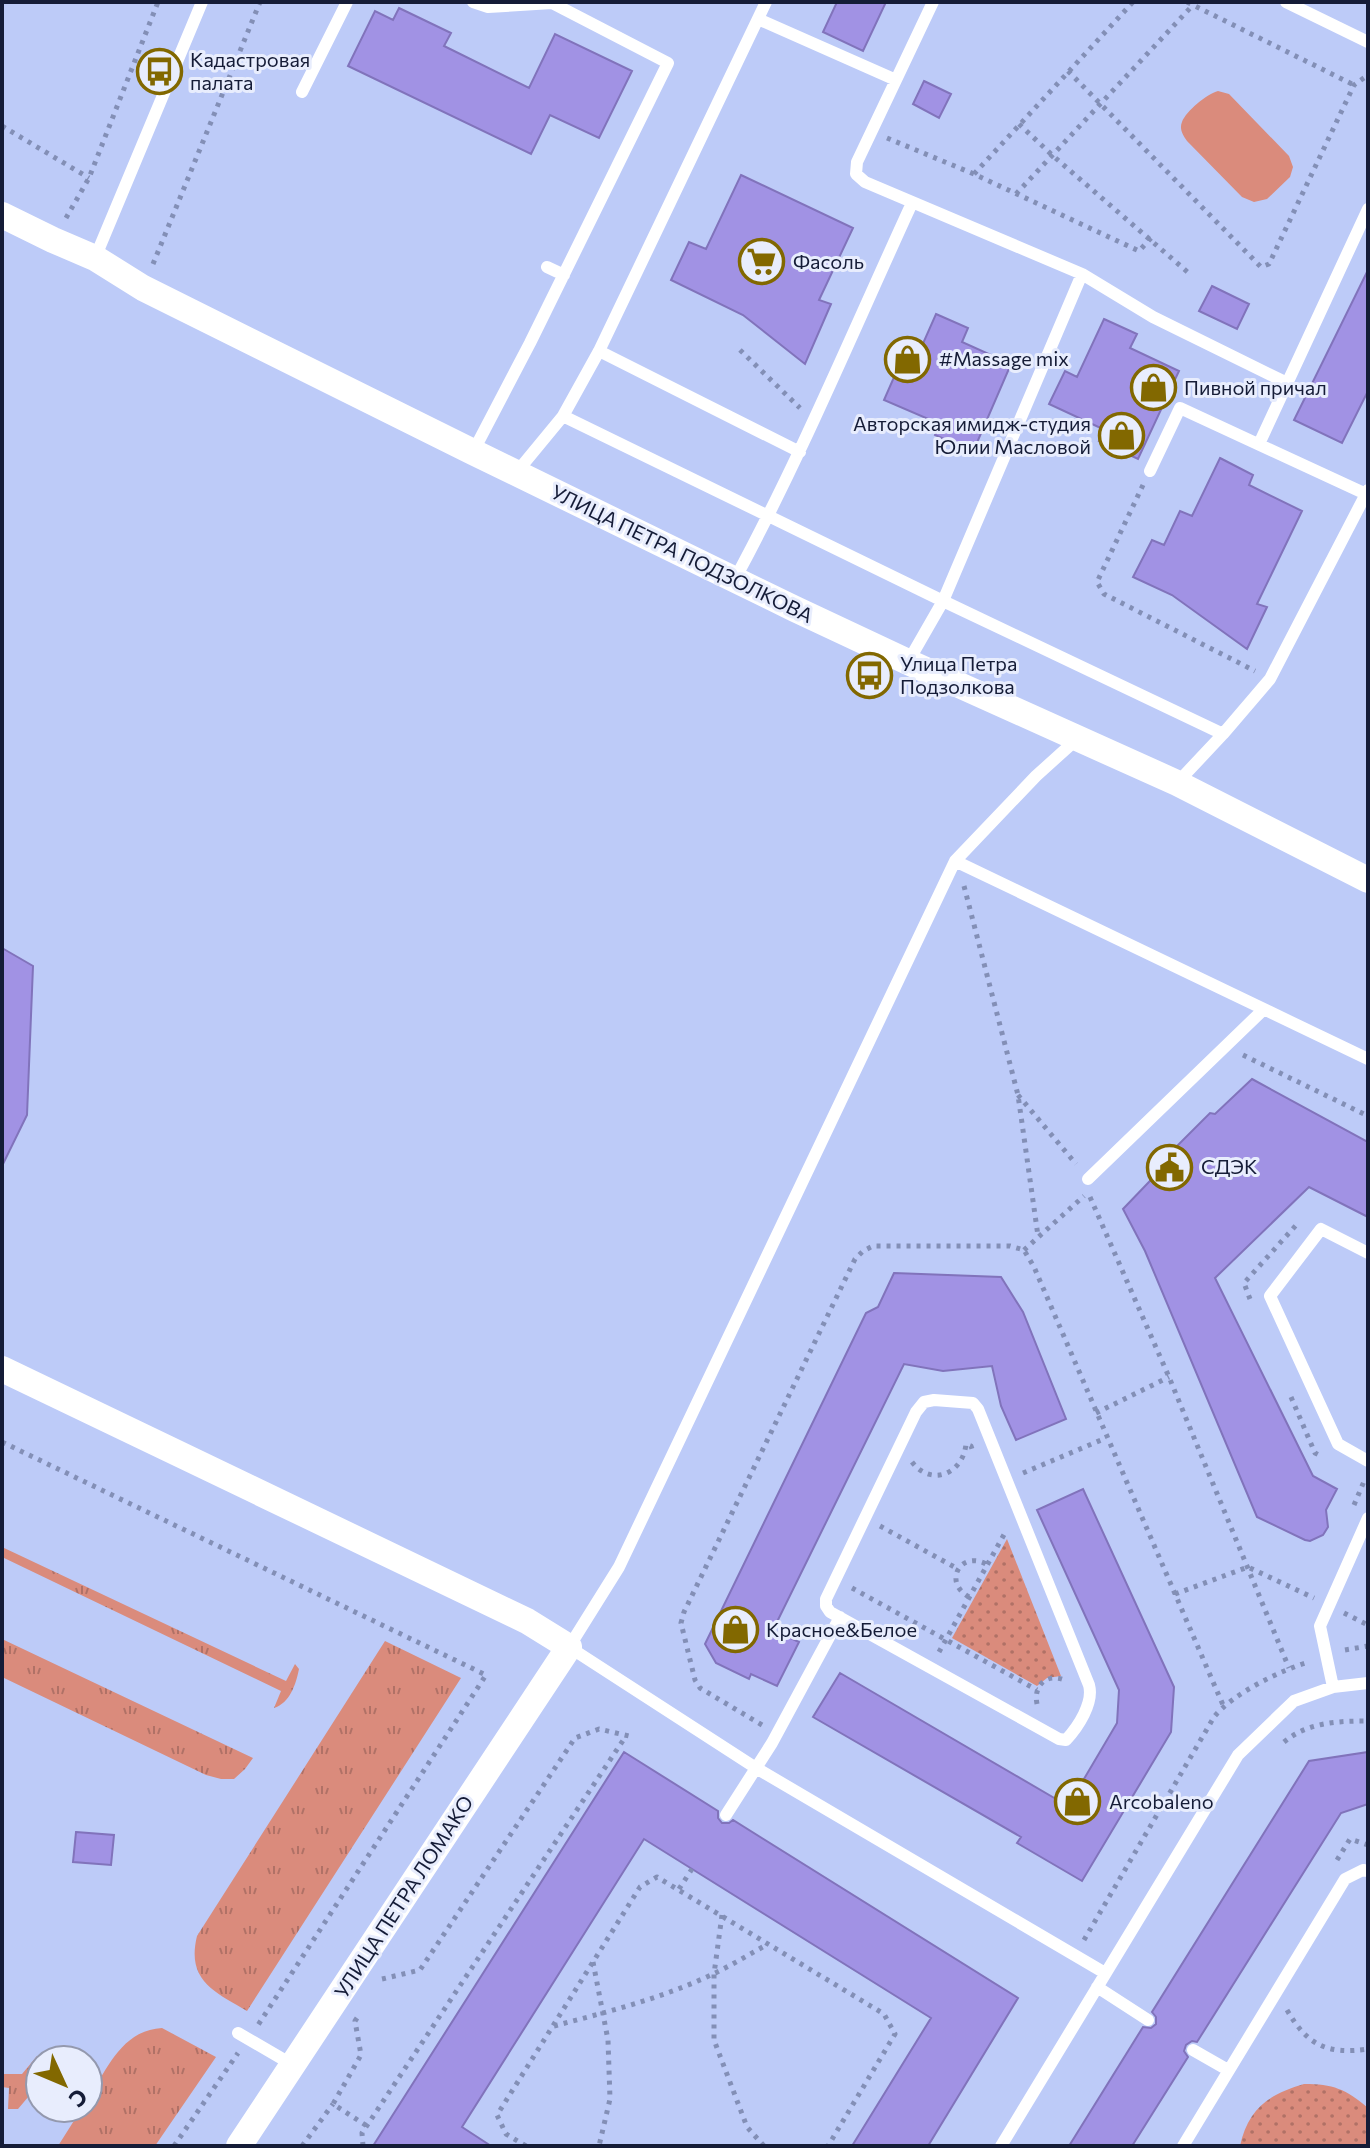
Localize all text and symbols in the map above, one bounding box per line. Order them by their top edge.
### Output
bus stop icon: Кадастровая палата [135,47,183,95]
place label: Кадастровая палата [190,47,310,94]
supermarket icon: Фасоль [738,238,786,286]
place label: Фасоль [793,249,864,273]
shop icon: #Massage mix [884,335,932,383]
place label: #Massage mix [939,346,1069,370]
shop icon: Пивной причал [1129,364,1177,412]
place label: Пивной причал [1184,375,1327,399]
place label: Авторская имидж-студия Юлии Масловой [853,411,1091,458]
shop icon: Авторская имидж-студия Юлии Масловой [1098,412,1146,460]
street label: УЛИЦА ПЕТРА ПОДЗОЛКОВА [548,479,817,627]
place label: Улица Петра Подзолкова [900,651,1017,698]
bus stop icon: Улица Петра Подзолкова [845,652,893,700]
public building icon: СДЭК [1146,1143,1194,1191]
place label: СДЭК [1201,1154,1258,1178]
shop icon: Красное&Белое [711,1606,759,1654]
place label: Красное&Белое [766,1617,917,1641]
shop icon: Arcobaleno [1054,1778,1102,1826]
place label: Arcobaleno [1109,1789,1214,1813]
street label: УЛИЦА ПЕТРА ЛОМАКО [329,1791,478,2002]
north arrow [24,2044,104,2124]
text: С [64,2083,94,2113]

